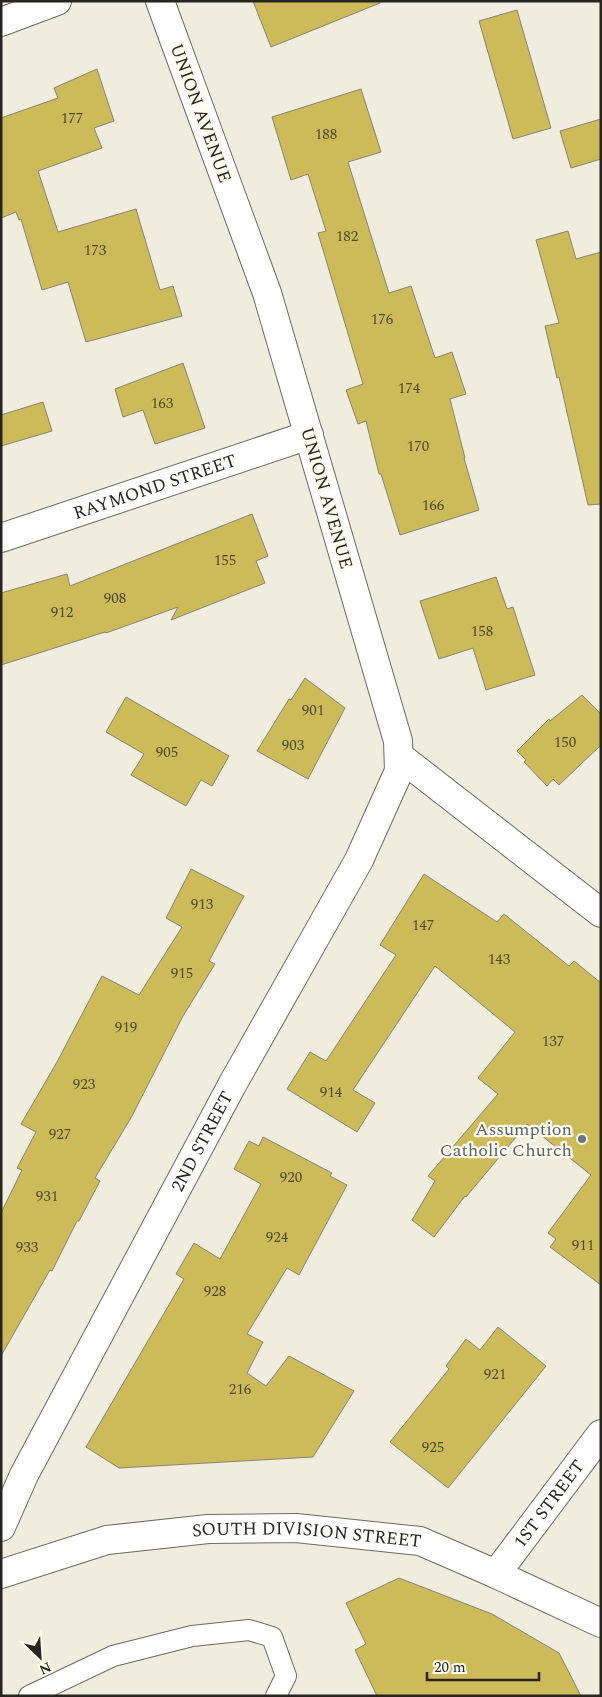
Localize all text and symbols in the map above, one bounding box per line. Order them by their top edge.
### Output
street label: UNION AVENUE [163,40,238,187]
house number: 177 [61,107,83,130]
house number: 188 [315,123,337,146]
house number: 182 [336,225,358,248]
house number: 173 [84,239,107,262]
house number: 176 [371,308,394,331]
house number: 174 [398,377,421,400]
house number: 163 [151,392,174,415]
street label: UNION AVENUE [293,424,360,572]
house number: 170 [407,435,429,458]
street label: RAYMOND STREET [70,447,240,527]
house number: 166 [422,494,445,517]
house number: 155 [214,549,236,572]
house number: 908 [104,587,126,610]
house number: 912 [51,601,73,624]
house number: 158 [471,620,493,643]
house number: 901 [302,699,324,722]
house number: 150 [554,731,576,754]
house number: 903 [282,734,305,757]
house number: 905 [156,741,178,764]
house number: 913 [191,893,214,916]
house number: 147 [412,914,434,937]
house number: 143 [488,948,511,971]
house number: 915 [171,962,193,985]
house number: 919 [115,1016,137,1039]
house number: 137 [542,1030,564,1053]
house number: 923 [73,1073,96,1096]
house number: 914 [320,1081,343,1104]
street label: 2ND STREET [164,1086,240,1197]
place label: Assumption Catholic Church [440,1116,572,1164]
house number: 927 [49,1123,71,1146]
marker: Assumption Catholic Church [576,1133,588,1145]
house number: 920 [280,1166,302,1189]
house number: 931 [36,1185,58,1208]
house number: 924 [266,1226,289,1249]
house number: 911 [572,1234,594,1257]
house number: 933 [16,1236,39,1259]
house number: 928 [204,1280,226,1303]
house number: 921 [484,1363,506,1386]
house number: 216 [229,1378,252,1401]
house number: 925 [422,1436,444,1459]
street label: 1ST STREET [507,1454,591,1554]
street label: SOUTH DIVISION STREET [191,1515,423,1555]
north arrow [15,1632,65,1682]
scale bar [427,1650,540,1682]
text: N [36,1656,55,1680]
text: 20 m [434,1656,466,1679]

